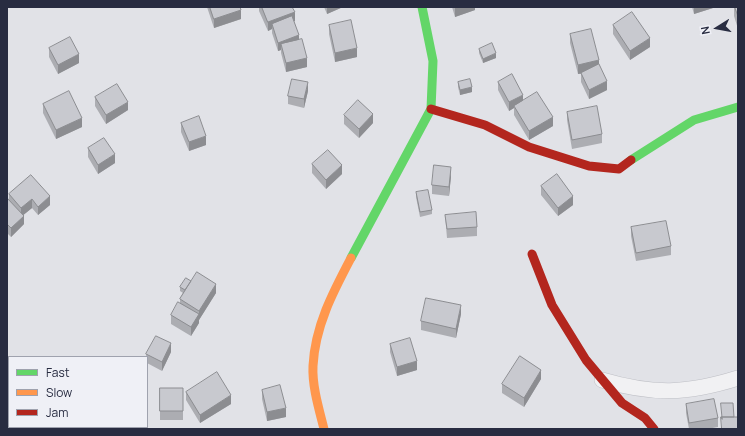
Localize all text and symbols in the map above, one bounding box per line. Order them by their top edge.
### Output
north arrow [697,8,737,48]
text: N [697,25,713,36]
legend [8,356,148,428]
text: Fast [46,364,70,381]
text: Slow [46,384,72,401]
text: Jam [46,404,68,421]

